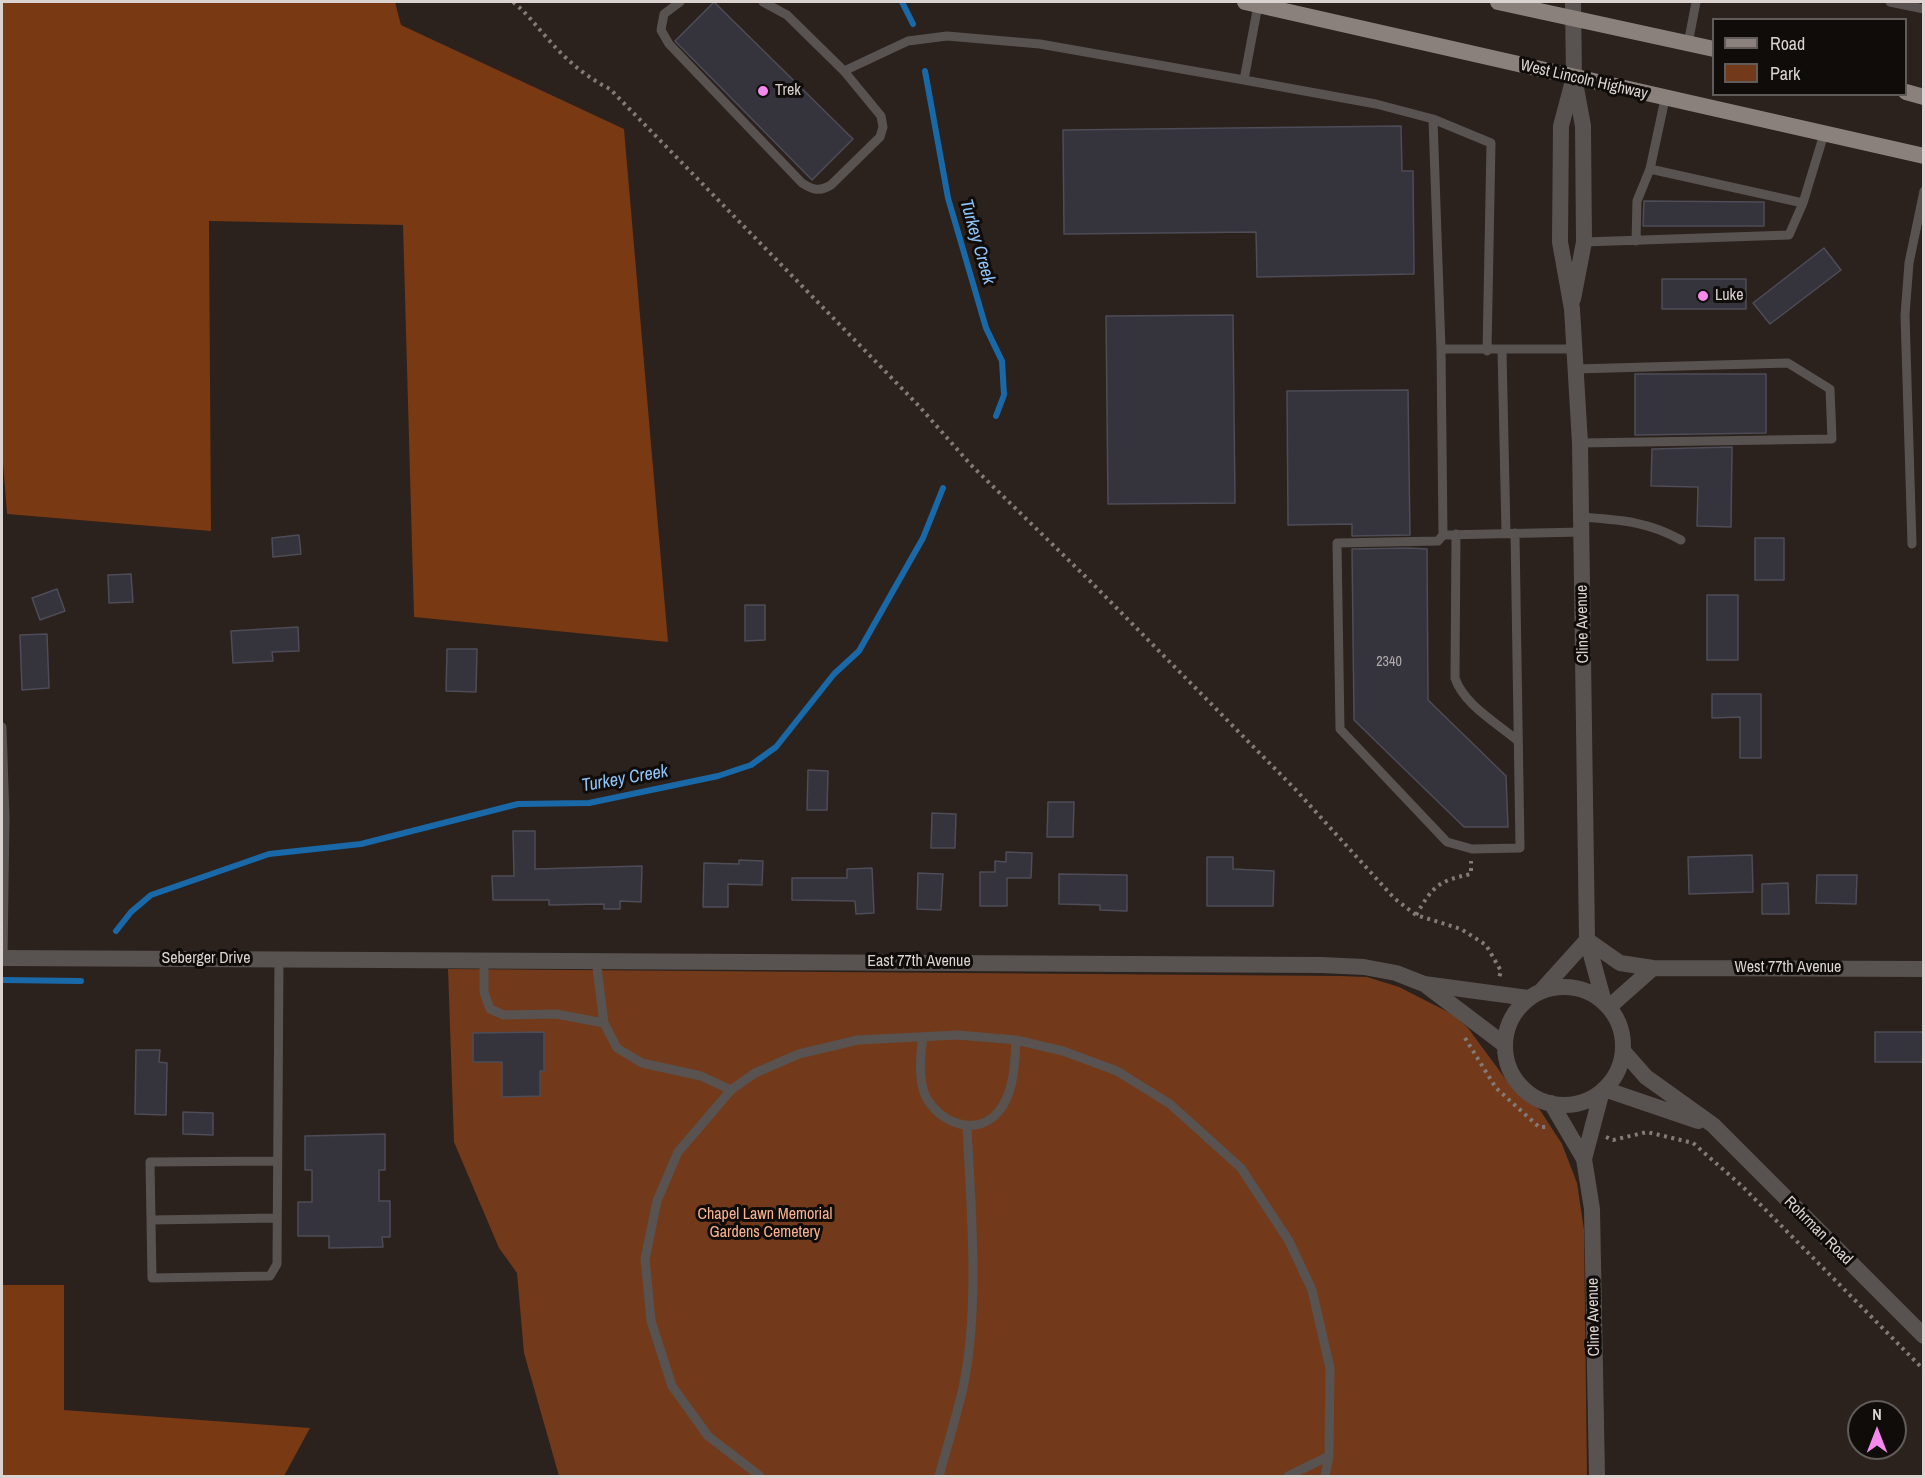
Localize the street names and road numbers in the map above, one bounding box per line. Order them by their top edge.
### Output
street label: West Lincoln Highway [1518,56,1650,104]
street label: Cline Avenue [1573,585,1593,663]
street label: Seberger Drive [162,949,250,969]
street label: East 77th Avenue [867,952,971,972]
street label: West 77th Avenue [1735,958,1841,978]
street label: Rohrman Road [1780,1193,1856,1269]
street label: Cline Avenue [1584,1278,1604,1356]

